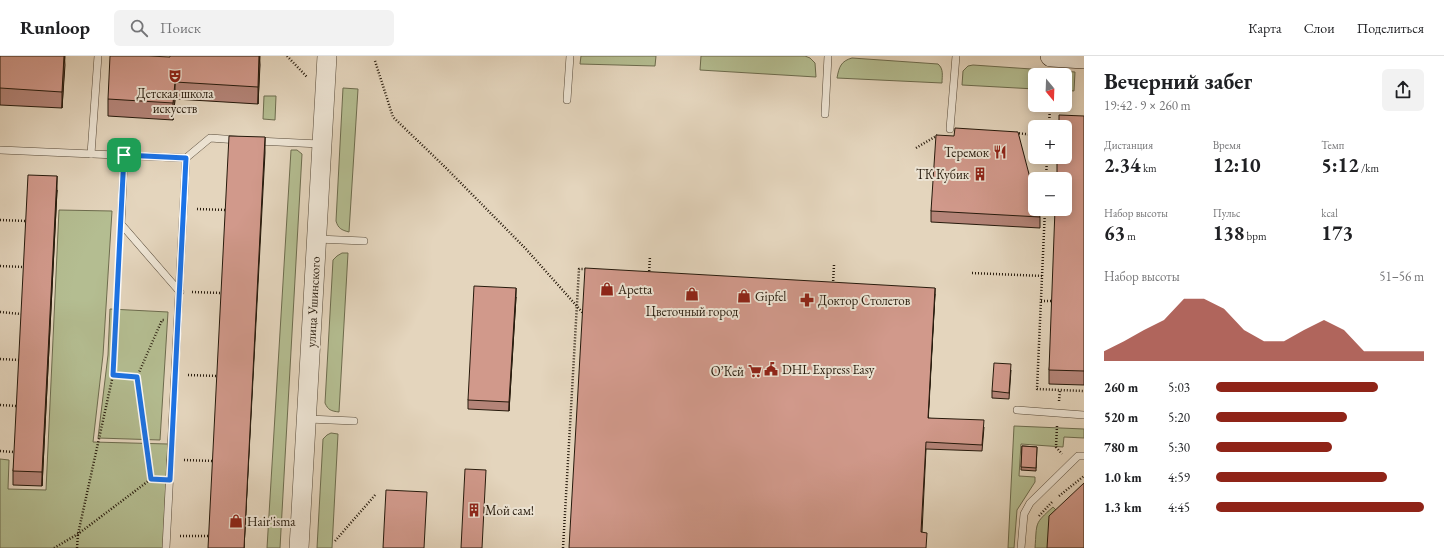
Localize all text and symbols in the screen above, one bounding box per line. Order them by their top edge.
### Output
search box [114,10,394,46]
text: Runloop [20,15,90,40]
icon: search [128,17,150,39]
text: Поиск [160,18,201,37]
text: Карта [1248,19,1282,37]
text: Слои [1304,19,1335,37]
text: Поделиться [1357,19,1424,37]
text: Вечерний забег [1104,67,1252,96]
theatre icon: Детская школа искусств [167,68,183,84]
north arrow [1028,68,1072,112]
map controls [1028,68,1072,216]
button: share [1382,69,1424,111]
place label: Детская школа искусств [137,85,214,117]
text: 19:42 · 9 × 260 m [1104,97,1191,114]
button: + [1028,120,1072,164]
pin [107,138,141,172]
text: Дистанция [1104,138,1153,152]
text: Время [1213,138,1241,152]
text: Темп [1321,138,1344,152]
icon: arrive [113,144,135,166]
place label: Теремок [944,144,990,161]
restaurant icon: Теремок [992,144,1008,160]
text: 2.34 [1104,152,1141,178]
text: 12:10 [1213,152,1261,178]
text: 5:12 [1321,152,1359,178]
text: km [1141,161,1157,175]
text: /km [1359,161,1379,175]
place label: ТК Кубик [916,166,970,183]
building icon: ТК Кубик [972,166,988,182]
button: − [1028,172,1072,216]
text: Набор высоты [1104,206,1168,220]
text: Пульс [1213,206,1241,220]
text: kcal [1321,206,1338,220]
text: 63 [1104,220,1125,246]
text: 138 [1213,220,1244,246]
text: 173 [1321,220,1353,246]
text: m [1125,229,1136,243]
text: bpm [1244,229,1267,243]
street label: улица Ушинского [302,256,324,348]
text: Набор высоты [1104,268,1180,285]
text: 51–56 m [1379,268,1424,285]
shop icon: Apetta [599,281,615,297]
place label: Apetta [617,281,653,298]
shop icon: Цветочный город [684,286,700,302]
shop icon: Gipfel [736,288,752,304]
place label: Gipfel [755,288,786,305]
pharmacy icon: Доктор Столетов [799,292,815,308]
place label: Доктор Столетов [818,292,911,309]
place label: Цветочный город [646,303,738,320]
public building icon: DHL Express Easy [763,361,779,377]
place label: DHL Express Easy [782,361,875,378]
place label: О’Кей [711,363,744,380]
supermarket icon: О’Кей [747,363,763,379]
text: 260 m [1104,379,1138,396]
text: 5:03 [1168,379,1190,396]
text: 520 m [1104,409,1138,426]
text: 5:20 [1168,409,1190,426]
text: 780 m [1104,439,1138,456]
text: 5:30 [1168,439,1190,456]
text: 1.0 km [1104,469,1142,486]
text: 4:59 [1168,469,1190,486]
text: 1.3 km [1104,499,1142,516]
text: 4:45 [1168,499,1190,516]
building icon: Мой сам! [466,502,482,518]
place label: Мой сам! [485,502,534,519]
shop icon: Hair'isma [228,513,244,529]
place label: Hair'isma [247,513,296,530]

